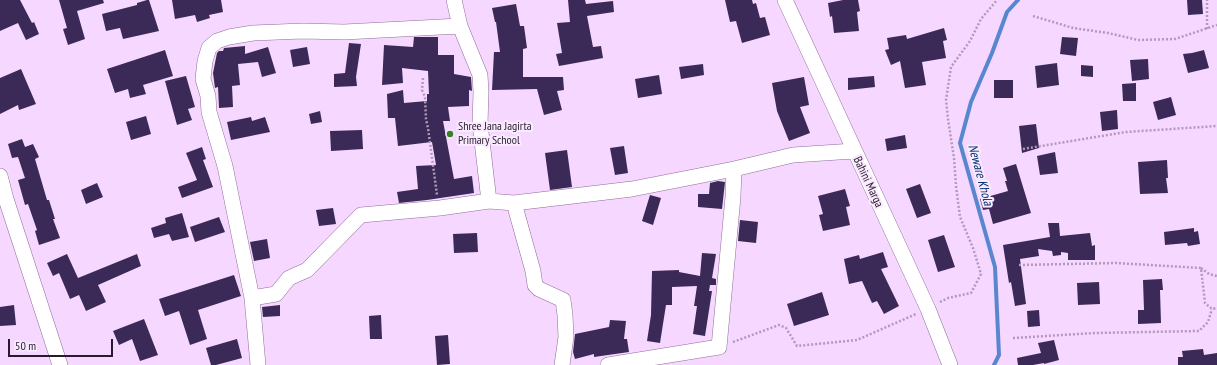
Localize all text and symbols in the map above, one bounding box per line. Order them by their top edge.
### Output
place label: Shree Jana Jagirta Primary School [458,120,532,148]
marker: Shree Jana Jagirta Primary School [445,129,455,139]
water label: Neware Khola [964,143,996,207]
street label: Bahini Marga [850,154,886,210]
scale bar [10,331,115,357]
text: 50 m [15,338,36,353]

